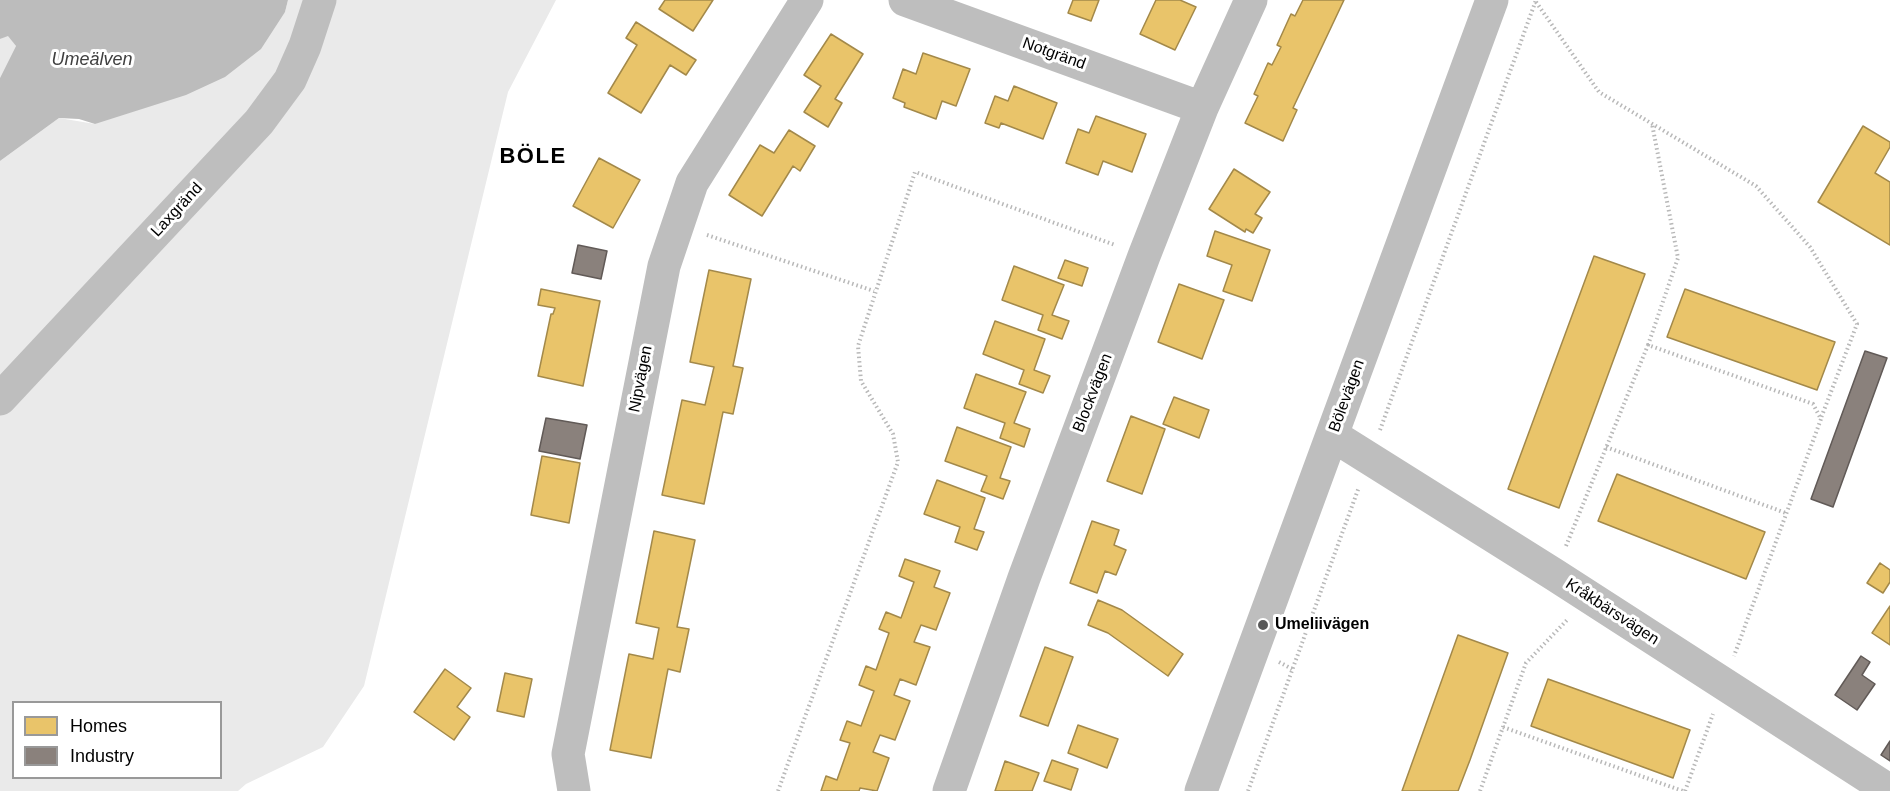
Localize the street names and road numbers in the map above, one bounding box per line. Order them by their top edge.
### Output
street label: Notgränd [1020,34,1088,74]
street label: Laxgränd [147,179,207,241]
street label: Nipvägen [625,344,657,414]
street label: Blockvägen [1069,351,1117,435]
street label: Bölevägen [1325,357,1369,435]
street label: Kråkbärsvägen [1562,575,1662,649]

